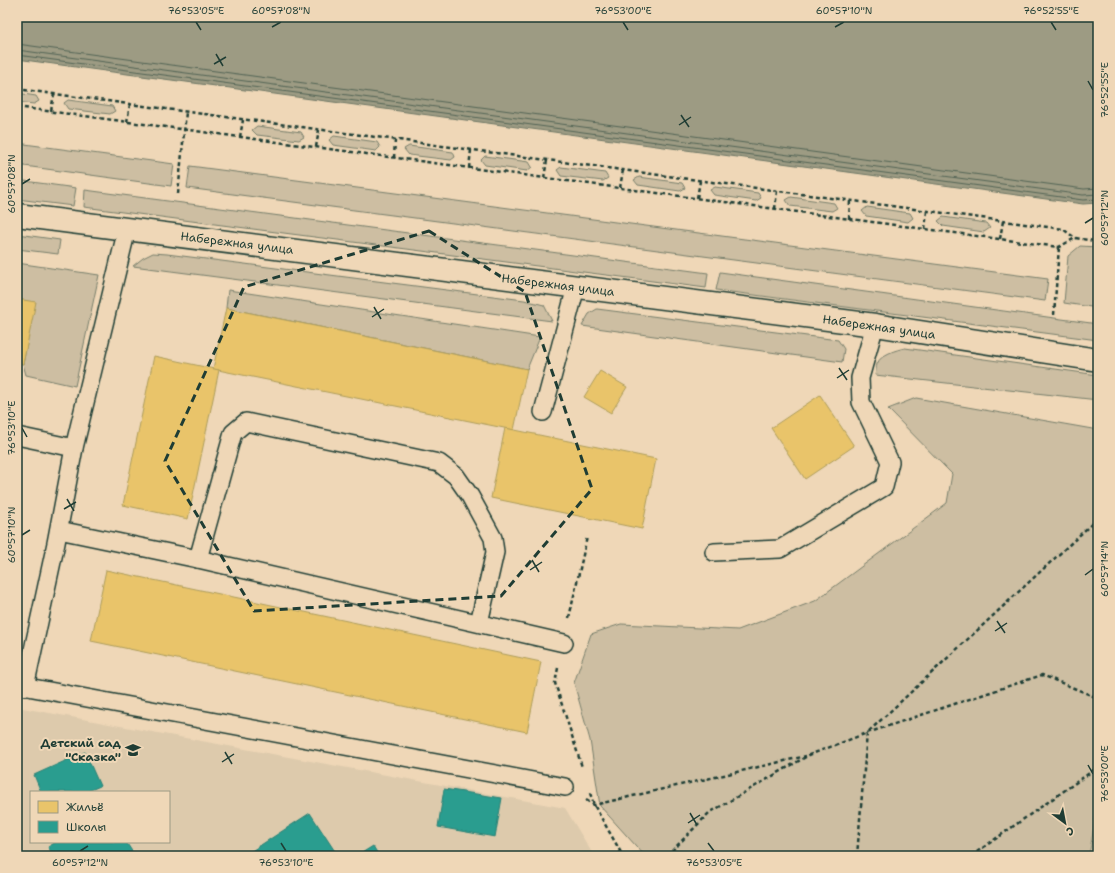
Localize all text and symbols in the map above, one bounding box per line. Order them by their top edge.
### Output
text: 76°53'05"E [168,4,224,17]
text: 60°57'08"N [251,4,311,17]
text: 76°53'00"E [594,4,652,17]
text: 60°57'10"N [816,4,872,17]
text: 76°52'55"E [1023,4,1079,17]
text: 76°52'55"E [1098,62,1111,118]
text: 60°57'08"N [5,154,18,214]
text: 60°57'12"N [1098,190,1111,246]
street label: Набережная улица [180,228,295,258]
street label: Набережная улица [501,270,616,300]
street label: Набережная улица [822,311,937,343]
text: 76°53'10"E [5,401,18,456]
text: 60°57'10"N [5,507,18,563]
text: 60°57'14"N [1098,541,1111,597]
place label: Детский сад "Сказка" [41,735,122,765]
school or university icon: Детский сад "Сказка" [124,741,142,759]
text: 76°53'00"E [1098,745,1111,803]
legend [30,791,170,843]
text: Жильё [66,799,104,815]
north arrow [1045,803,1085,843]
text: Школы [66,819,106,835]
text: С [1063,823,1077,839]
text: 60°57'12"N [52,856,108,869]
text: 76°53'10"E [259,856,314,869]
text: 76°53'05"E [686,856,742,869]

